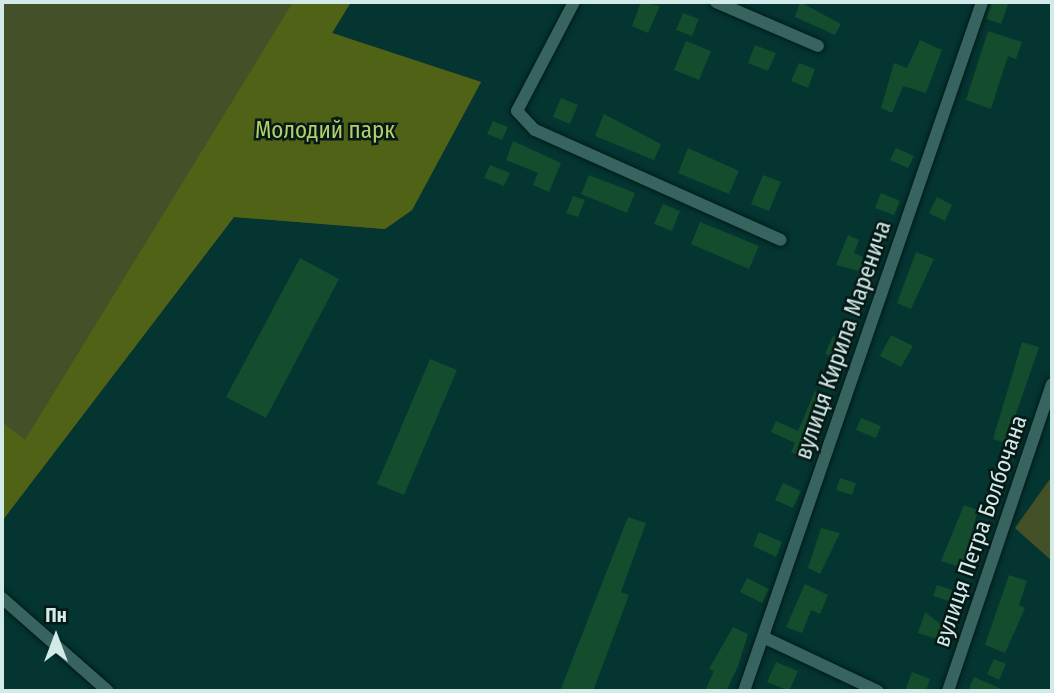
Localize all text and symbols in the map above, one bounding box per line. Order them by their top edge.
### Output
park label: Молодий парк [255,116,395,144]
street label: вулиця Кирила Маренича [789,217,897,463]
street label: вулиця Петра Болбочана [927,412,1033,650]
north arrow [21,602,91,672]
text: Пн [45,604,67,627]

